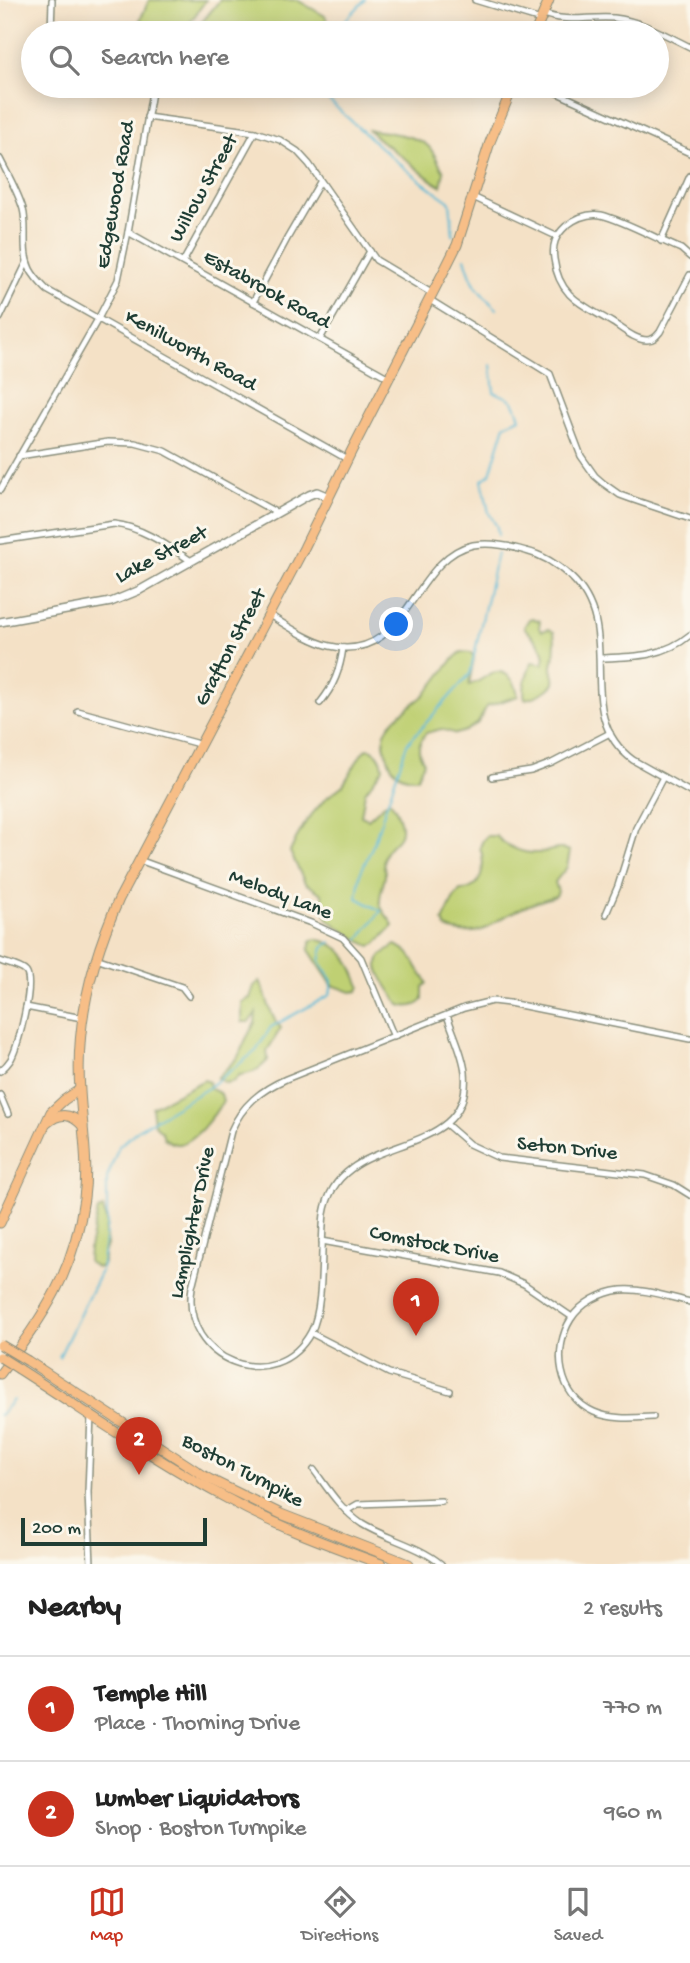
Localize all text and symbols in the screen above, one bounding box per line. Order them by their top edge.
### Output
search box [21,21,669,98]
icon: search [45,41,83,79]
text: Search here [101,44,229,75]
street label: Edgewood Road [92,118,143,271]
street label: Willow Street [165,128,246,247]
street label: Estabrook Road [198,246,335,337]
street label: Kenilworth Road [120,305,262,399]
street label: Lake Street [112,520,214,591]
street label: Grafton Street [191,583,274,711]
your location [379,607,413,641]
street label: Melody Lane [225,865,336,928]
street label: Seton Drive [516,1132,620,1168]
street label: Lamplighter Drive [166,1144,223,1301]
street label: Comstock Drive [367,1221,502,1271]
pin: 1 [393,1278,439,1336]
pin: 2 [116,1417,162,1475]
street label: Boston Turnpike [176,1429,308,1515]
scale bar [21,1515,206,1547]
text: 200 m [32,1518,81,1541]
text: Nearby [28,1592,121,1627]
text: 2 results [583,1596,662,1623]
text: Temple Hill [95,1680,207,1711]
text: 1 [46,1695,56,1722]
text: 770 m [603,1695,662,1722]
text: Place · Thorning Drive [95,1711,300,1738]
text: Lumber Liquidators [95,1785,299,1816]
text: 2 [45,1800,57,1827]
text: 960 m [604,1800,662,1827]
text: Shop · Boston Turnpike [95,1816,306,1843]
tab: Map [88,1883,126,1948]
tab: Directions [301,1883,378,1948]
tab: Saved [554,1883,602,1948]

